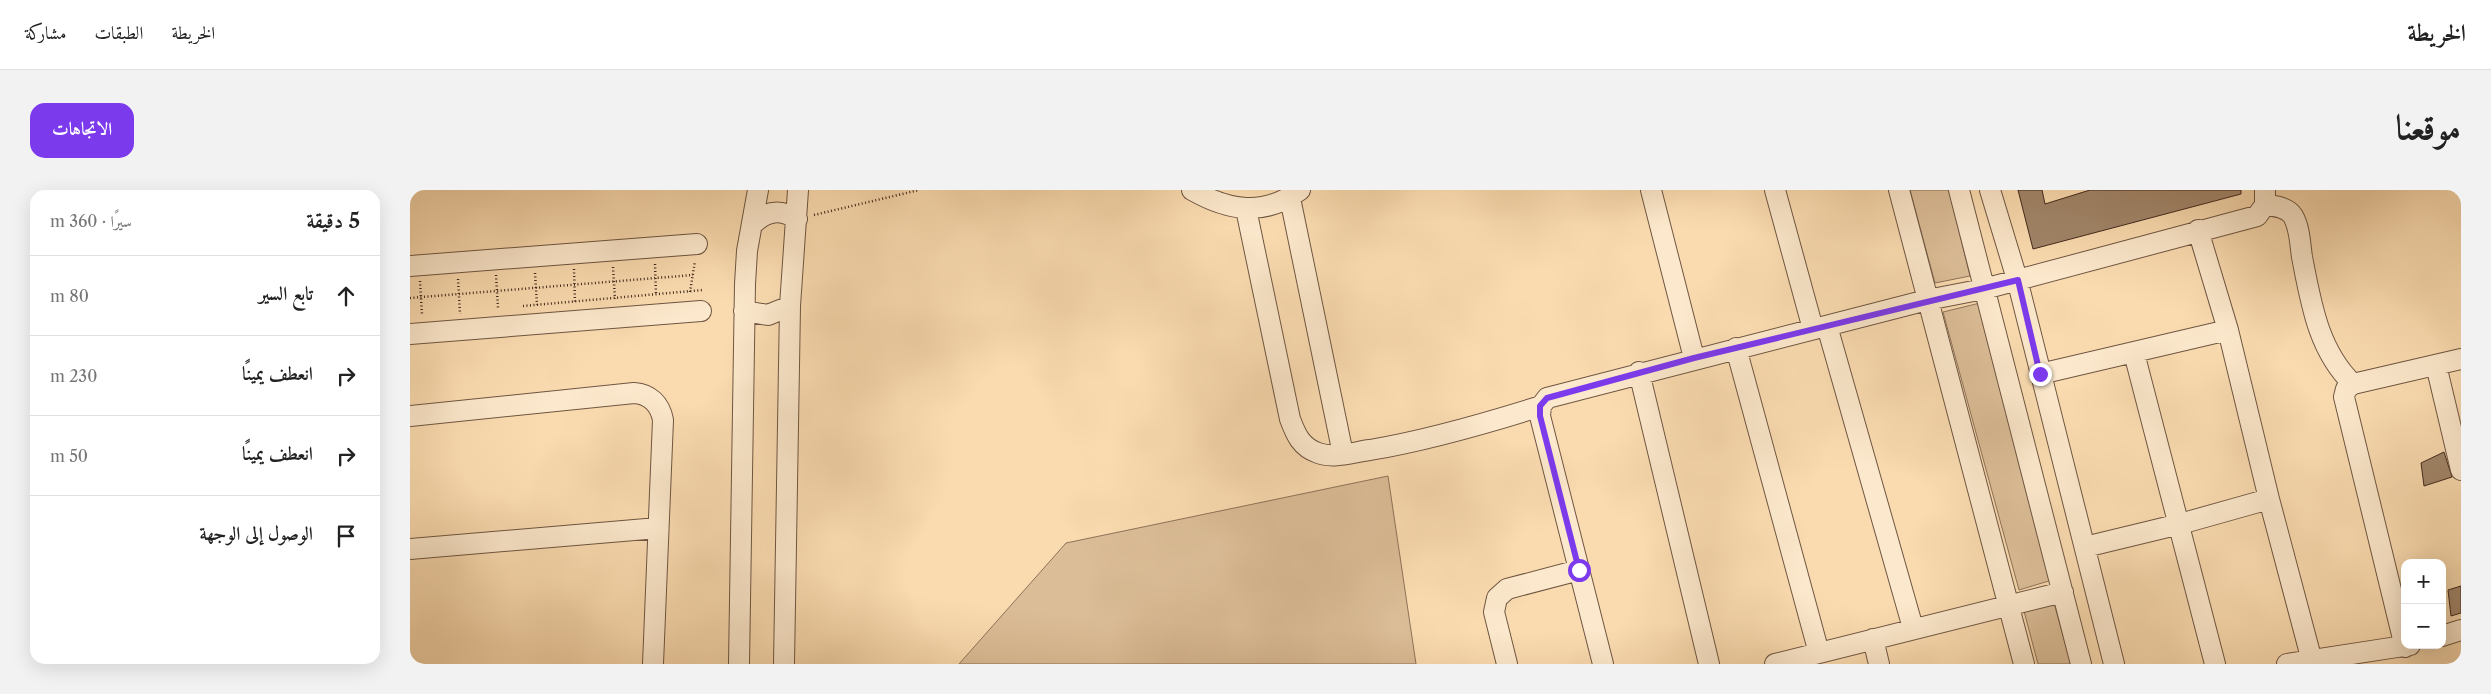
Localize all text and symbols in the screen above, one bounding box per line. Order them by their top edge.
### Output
text: الخريطة [2408,18,2466,47]
text: مشاركة [25,22,66,44]
text: الطبقات [94,22,143,44]
text: الخريطة [171,22,215,44]
button: الاتجاهات [30,103,134,158]
text: موقعنا [2396,105,2461,148]
text: 5 دقيقة [306,208,360,233]
text: سيرًا · 360 m [50,211,132,231]
text: تابع السير [259,282,313,305]
icon: ahead [332,282,360,310]
text: 80 m [50,286,89,306]
text: انعطف يمينًا [242,362,313,385]
icon: right [332,362,360,390]
route end [2029,363,2052,386]
text: 230 m [50,366,97,386]
text: انعطف يمينًا [242,442,313,465]
icon: right [332,442,360,470]
text: 50 m [50,446,88,466]
text: الوصول إلى الوجهة [199,522,313,545]
icon: arrive [332,522,360,550]
route start [1568,559,1591,582]
map controls [2401,559,2446,649]
button: + [2401,559,2446,604]
button: − [2401,604,2446,649]

